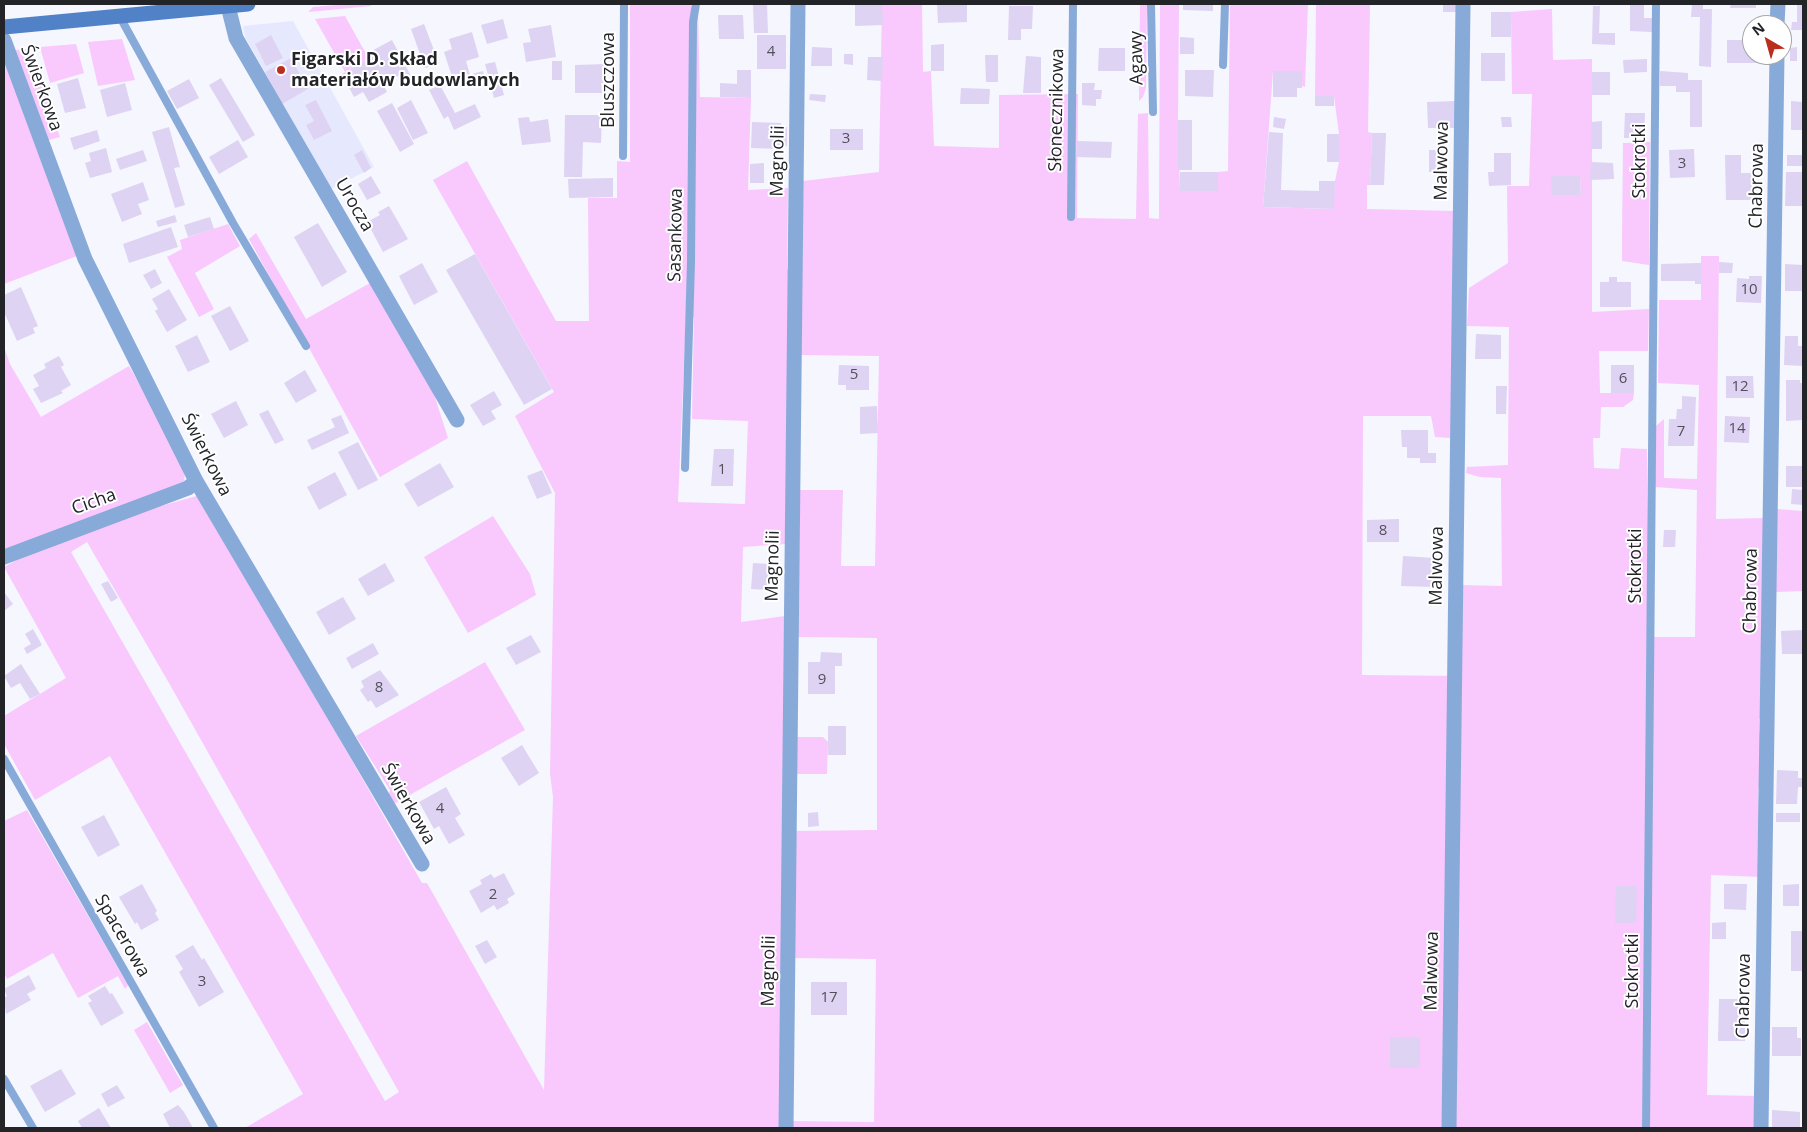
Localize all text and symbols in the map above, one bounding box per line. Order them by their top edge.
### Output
north arrow [1742,15,1792,65]
text: N [1748,18,1768,40]
street label: Agawy [1126,31,1148,85]
street label: Bluszczowa [598,32,620,128]
street label: Świerkowa [15,42,67,134]
house number: 4 [767,43,775,61]
street label: Słonecznikowa [1045,48,1069,172]
place label: Figarski D. Skład materiałów budowlanych [291,49,520,92]
marker: Figarski D. Skład materiałów budowlanych [275,64,287,76]
street label: Malwowa [1431,121,1453,201]
street label: Stokrotki [1629,123,1651,199]
street label: Magnolii [767,125,789,197]
house number: 3 [842,130,850,148]
street label: Chabrowa [1745,143,1769,229]
house number: 3 [1678,155,1686,173]
street label: Urocza [330,174,378,236]
street label: Sasankowa [664,188,688,282]
house number: 10 [1740,281,1758,299]
house number: 5 [850,366,858,384]
house number: 6 [1619,370,1627,388]
house number: 12 [1731,378,1749,396]
street label: Świerkowa [176,410,236,500]
house number: 14 [1728,420,1746,438]
house number: 7 [1677,423,1685,441]
house number: 1 [718,461,726,479]
street label: Cicha [69,484,119,520]
house number: 8 [1379,522,1387,540]
street label: Malwowa [1426,526,1448,606]
street label: Stokrotki [1625,528,1647,604]
street label: Magnolii [762,530,784,602]
street label: Chabrowa [1739,548,1763,634]
house number: 9 [818,671,826,689]
house number: 8 [375,679,383,697]
street label: Świerkowa [376,760,440,848]
house number: 4 [436,800,444,818]
house number: 2 [489,886,497,904]
street label: Spacerowa [90,891,154,981]
street label: Malwowa [1421,931,1443,1011]
street label: Stokrotki [1622,933,1644,1009]
street label: Magnolii [758,935,780,1007]
street label: Chabrowa [1732,953,1756,1039]
house number: 3 [198,973,206,991]
house number: 17 [820,989,838,1007]

